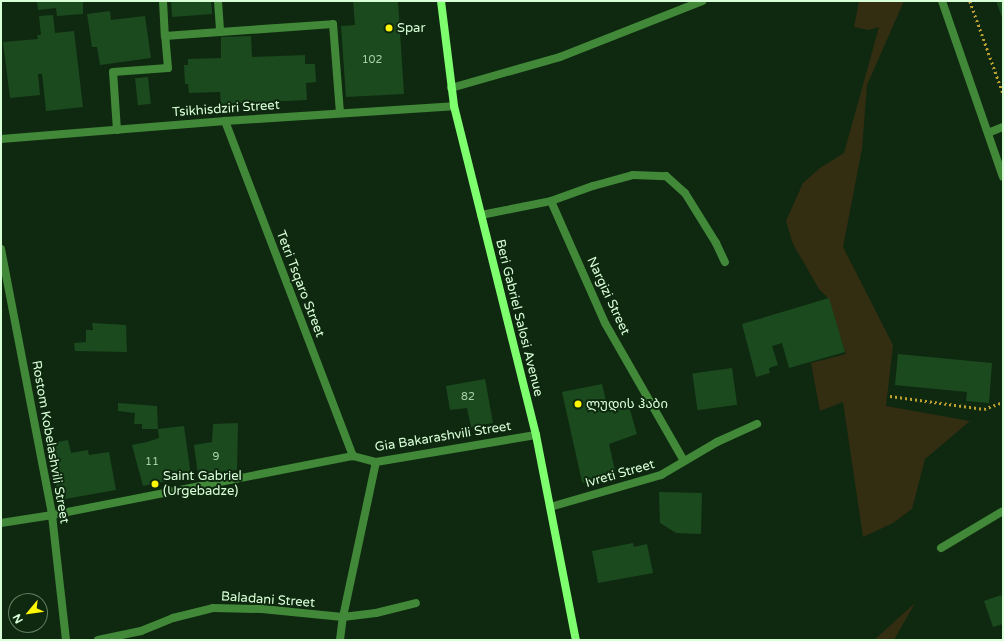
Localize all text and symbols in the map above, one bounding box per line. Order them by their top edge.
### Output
place label: Spar [397,20,425,36]
marker: Spar [384,23,394,33]
house number: 102 [362,53,382,67]
street label: Tsikhisdziri Street [172,97,280,121]
street label: Tetri Tsqaro Street [272,229,328,339]
street label: Beri Gabriel Salosi Avenue [492,238,546,398]
street label: Nargizi Street [583,255,633,337]
street label: Rostom Kobelashvili Street [28,359,72,525]
house number: 82 [461,390,475,404]
place label: ლუდის ჰაბი [586,396,668,412]
marker: ლუდის ჰაბი [573,399,583,409]
street label: Gia Bakarashvili Street [374,419,512,455]
house number: 9 [213,450,219,464]
house number: 11 [145,455,159,469]
street label: Ivreti Street [584,457,656,491]
place label: Saint Gabriel (Urgebadze) [163,469,242,500]
marker: Saint Gabriel (Urgebadze) [150,479,160,489]
street label: Baladani Street [221,589,315,611]
north arrow [8,593,48,633]
text: N [10,612,26,626]

